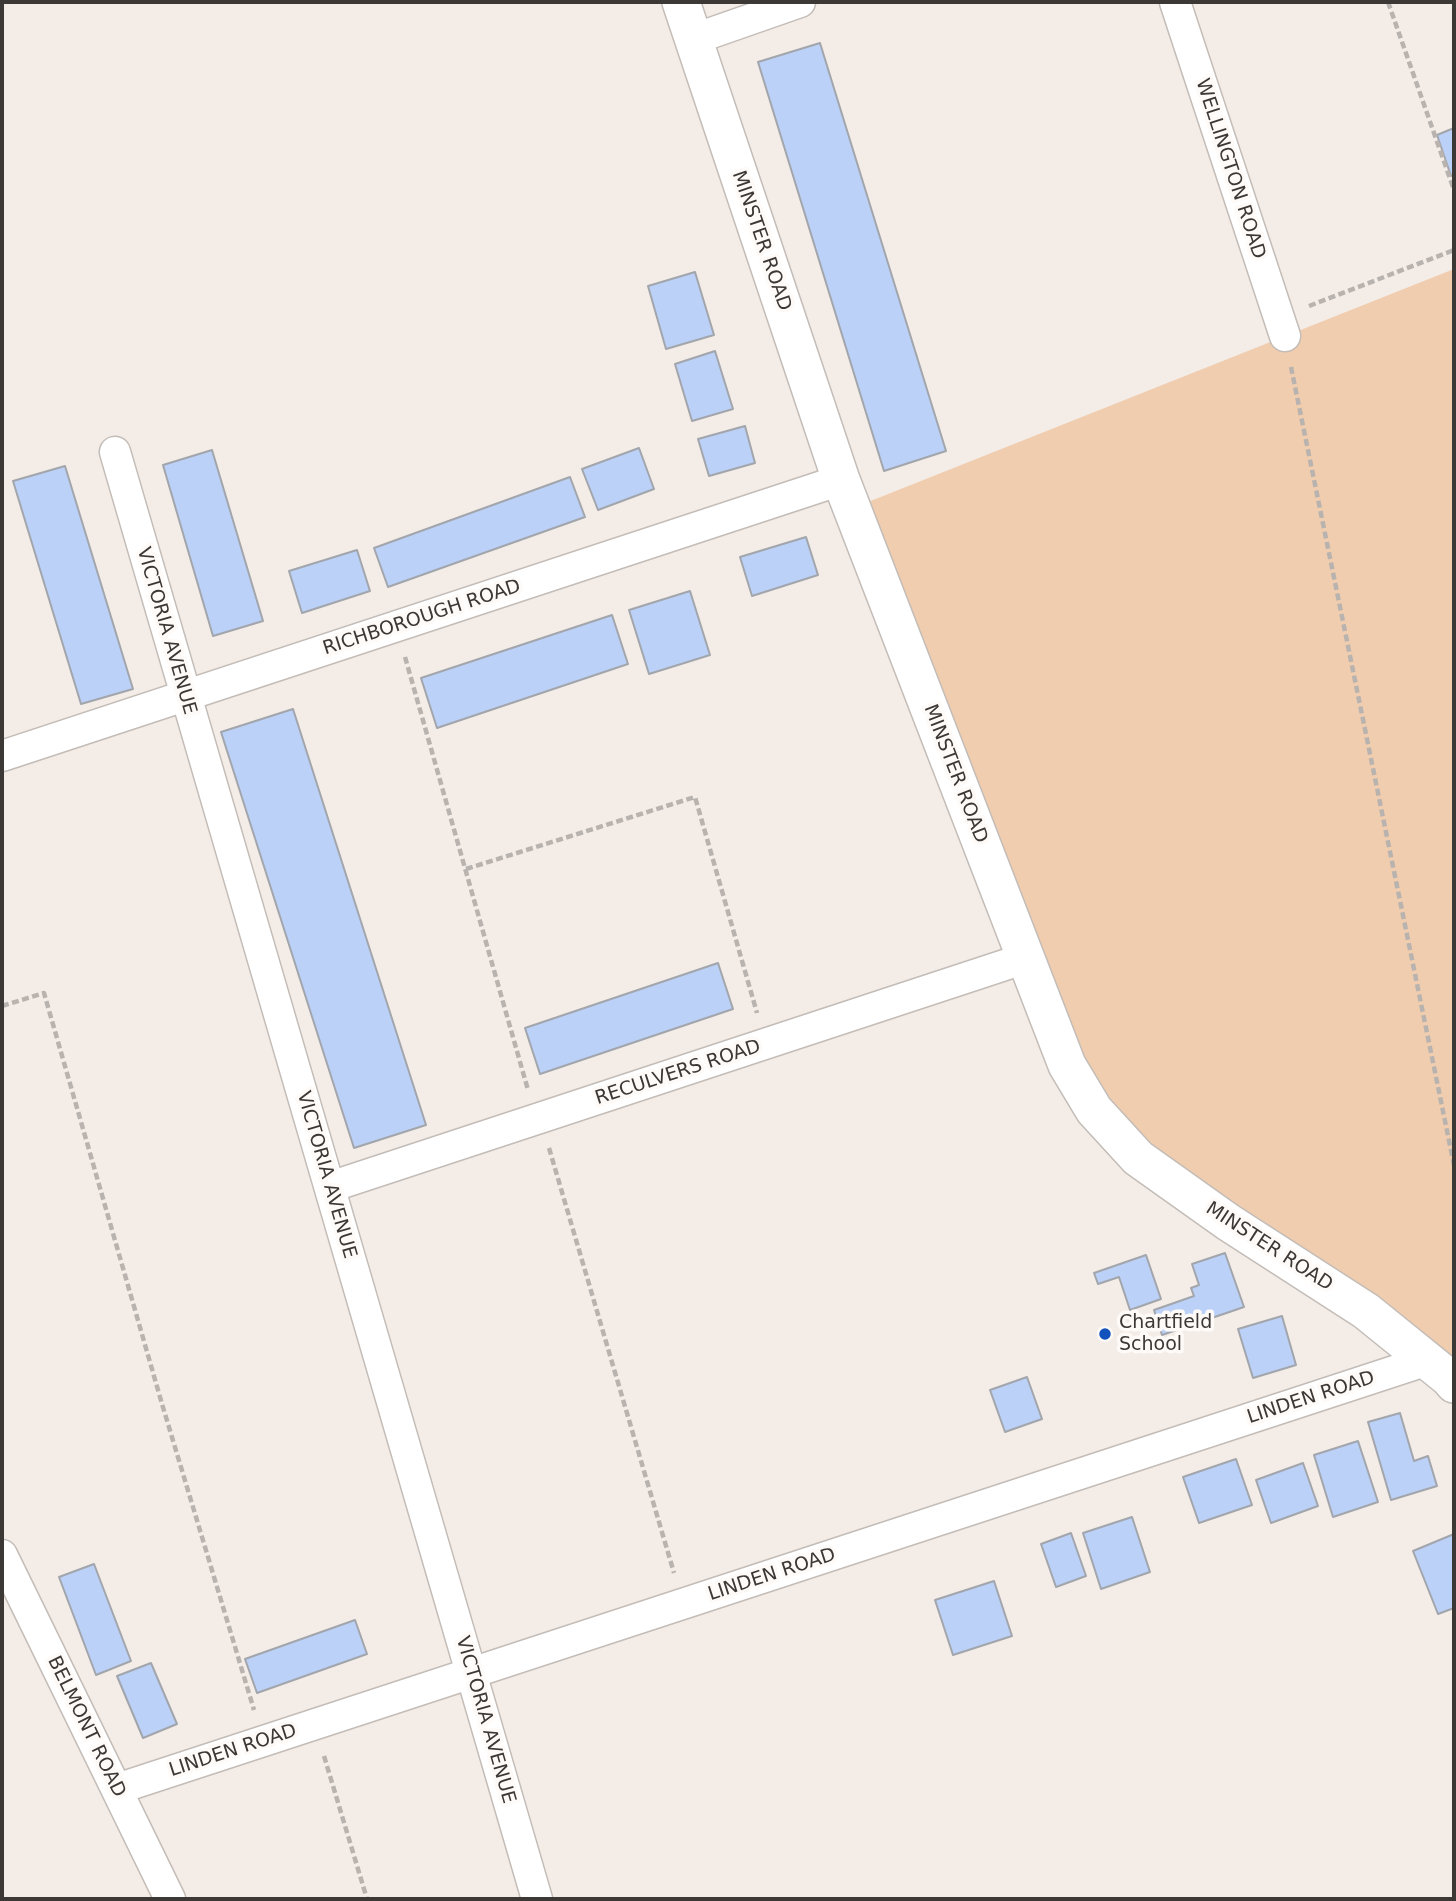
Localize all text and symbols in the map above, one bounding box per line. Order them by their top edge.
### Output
street label: WELLINGTON ROAD [1190,76,1270,262]
street label: MINSTER ROAD [726,168,796,314]
street label: VICTORIA AVENUE [131,545,201,717]
street label: RICHBOROUGH ROAD [320,575,524,661]
street label: MINSTER ROAD [918,701,992,847]
street label: RECULVERS ROAD [592,1035,764,1111]
street label: VICTORIA AVENUE [291,1089,361,1261]
street label: MINSTER ROAD [1201,1198,1337,1296]
place label: Chartfield School [1119,1312,1212,1356]
marker: Chartfield School [1097,1326,1113,1342]
street label: LINDEN ROAD [1244,1367,1378,1429]
street label: LINDEN ROAD [705,1544,839,1606]
street label: VICTORIA AVENUE [450,1634,520,1806]
street label: BELMONT ROAD [42,1653,130,1801]
street label: LINDEN ROAD [166,1720,300,1782]

